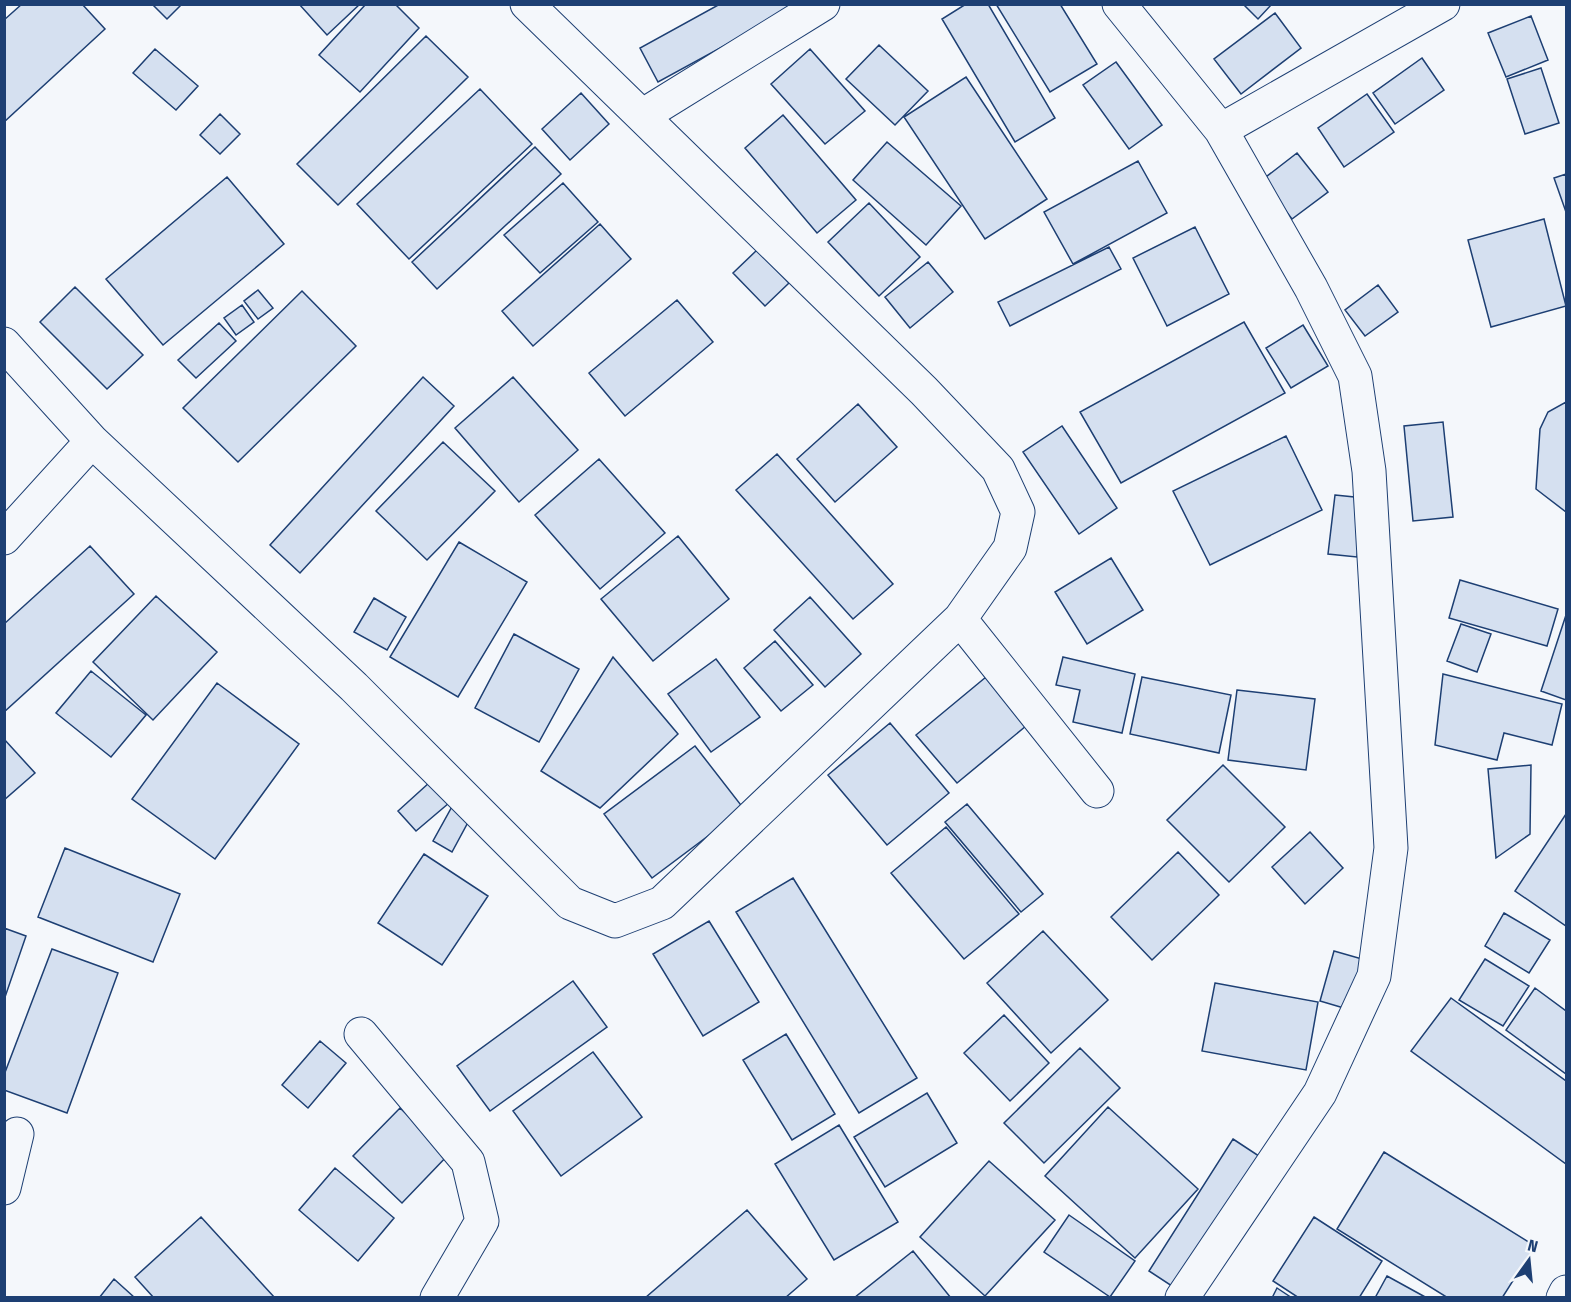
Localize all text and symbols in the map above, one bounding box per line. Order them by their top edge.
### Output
north arrow [1499,1230,1559,1290]
text: N [1526,1236,1540,1256]

